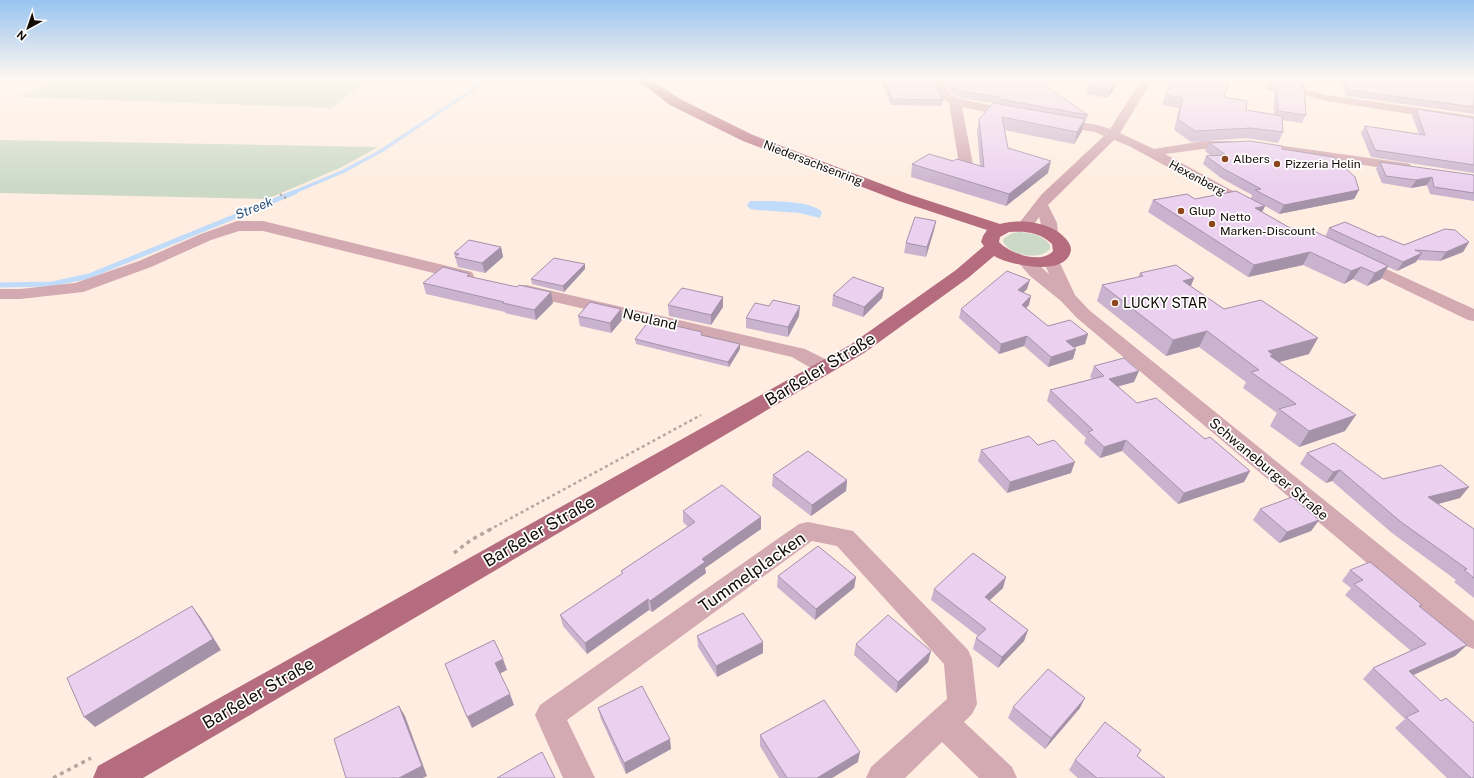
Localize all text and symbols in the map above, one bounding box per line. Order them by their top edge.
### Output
north arrow [8,8,48,48]
text: N [14,28,29,43]
street label: Niedersachsenring [761,138,865,188]
place label: Albers [1233,152,1270,166]
marker: Albers [1220,154,1230,164]
street label: Hexenberg [1166,157,1228,199]
place label: Pizzeria Helin [1285,157,1361,171]
marker: Pizzeria Helin [1272,159,1282,169]
water label: Streek [233,194,275,222]
place label: Glup [1189,204,1215,218]
marker: Glup [1176,206,1186,216]
place label: Netto Marken-Discount [1220,210,1316,238]
marker: Netto Marken-Discount [1207,219,1217,229]
place label: LUCKY STAR [1123,295,1207,311]
marker: LUCKY STAR [1110,298,1120,308]
street label: Neuland [621,305,679,333]
street label: Barßeler Straße [761,328,879,410]
street label: Schwaneburger Straße [1206,415,1332,523]
street label: Barßeler Straße [480,491,598,571]
street label: Tummelplacken [695,528,809,616]
street label: Barßeler Straße [199,653,317,733]

